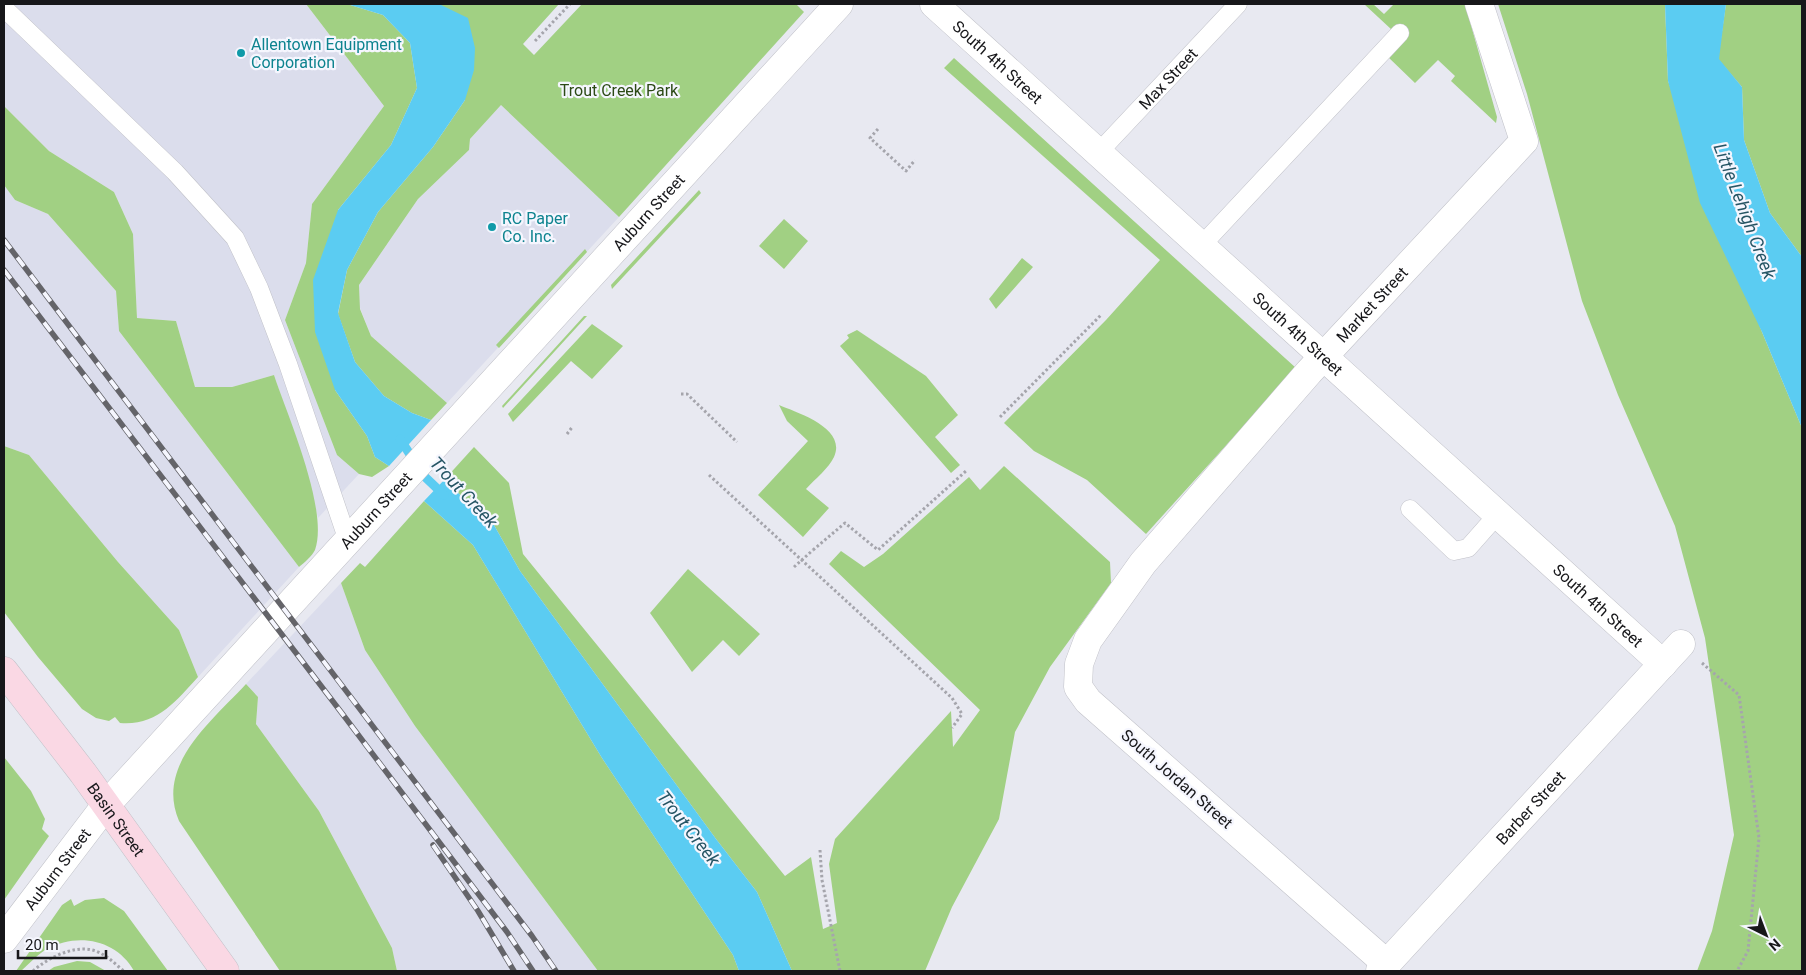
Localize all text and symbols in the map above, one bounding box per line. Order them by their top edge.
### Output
street label: South 4th Street [949,16,1047,107]
place label: Allentown Equipment Corporation [251,35,402,72]
street label: Max Street [1135,44,1201,113]
marker: Allentown Equipment Corporation [235,47,247,59]
park label: Trout Creek Park [560,81,679,100]
water label: Little Lehigh Creek [1709,140,1781,283]
street label: Auburn Street [609,170,688,255]
place label: RC Paper Co. Inc. [502,209,568,246]
marker: RC Paper Co. Inc. [486,221,498,233]
street label: Market Street [1332,263,1411,346]
street label: South 4th Street [1249,288,1347,379]
water label: Trout Creek [426,452,503,533]
street label: Auburn Street [336,468,416,553]
street label: South 4th Street [1549,560,1647,651]
street label: South Jordan Street [1117,725,1237,833]
street label: Barber Street [1492,767,1569,848]
street label: Basin Street [83,779,149,860]
water label: Trout Creek [653,786,726,871]
street label: Auburn Street [20,824,94,914]
north arrow [1741,910,1791,960]
scale bar [18,928,105,960]
text: N [1766,935,1784,954]
text: 20 m [25,936,59,954]

